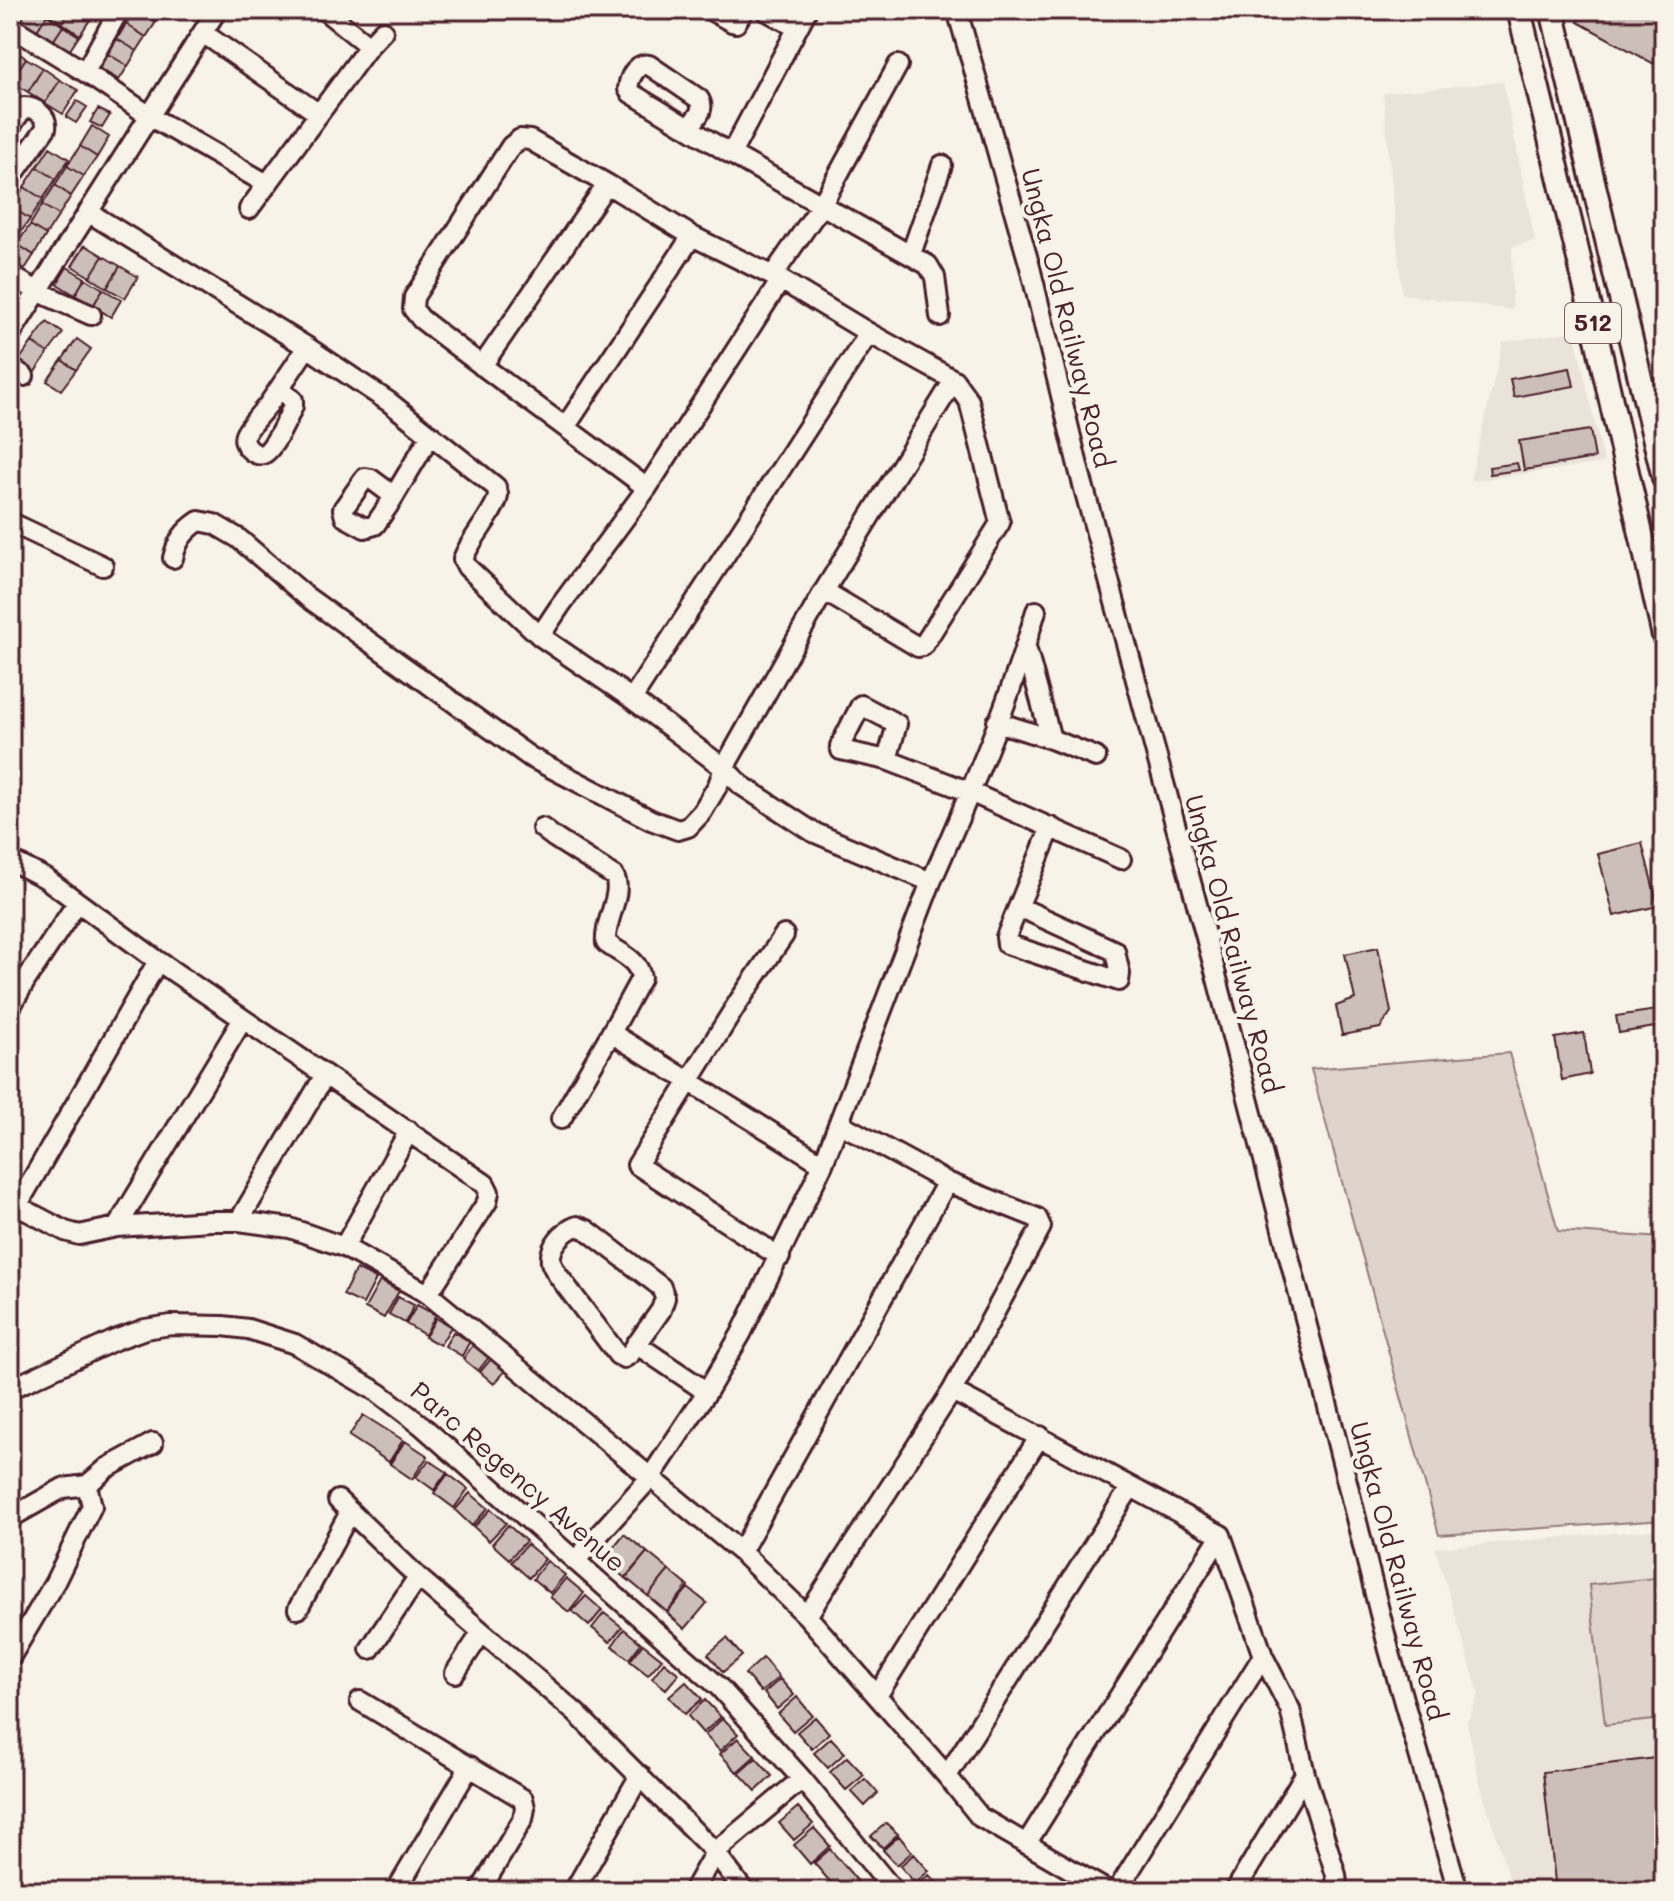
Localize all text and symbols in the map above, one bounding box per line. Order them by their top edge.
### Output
street label: Ungka Old Railway Road [1014,164,1122,471]
road number: 512 [1565,303,1621,343]
street label: Ungka Old Railway Road [1178,791,1290,1097]
street label: Parc Regency Avenue [404,1373,633,1579]
street label: Ungka Old Railway Road [1343,1418,1455,1724]

